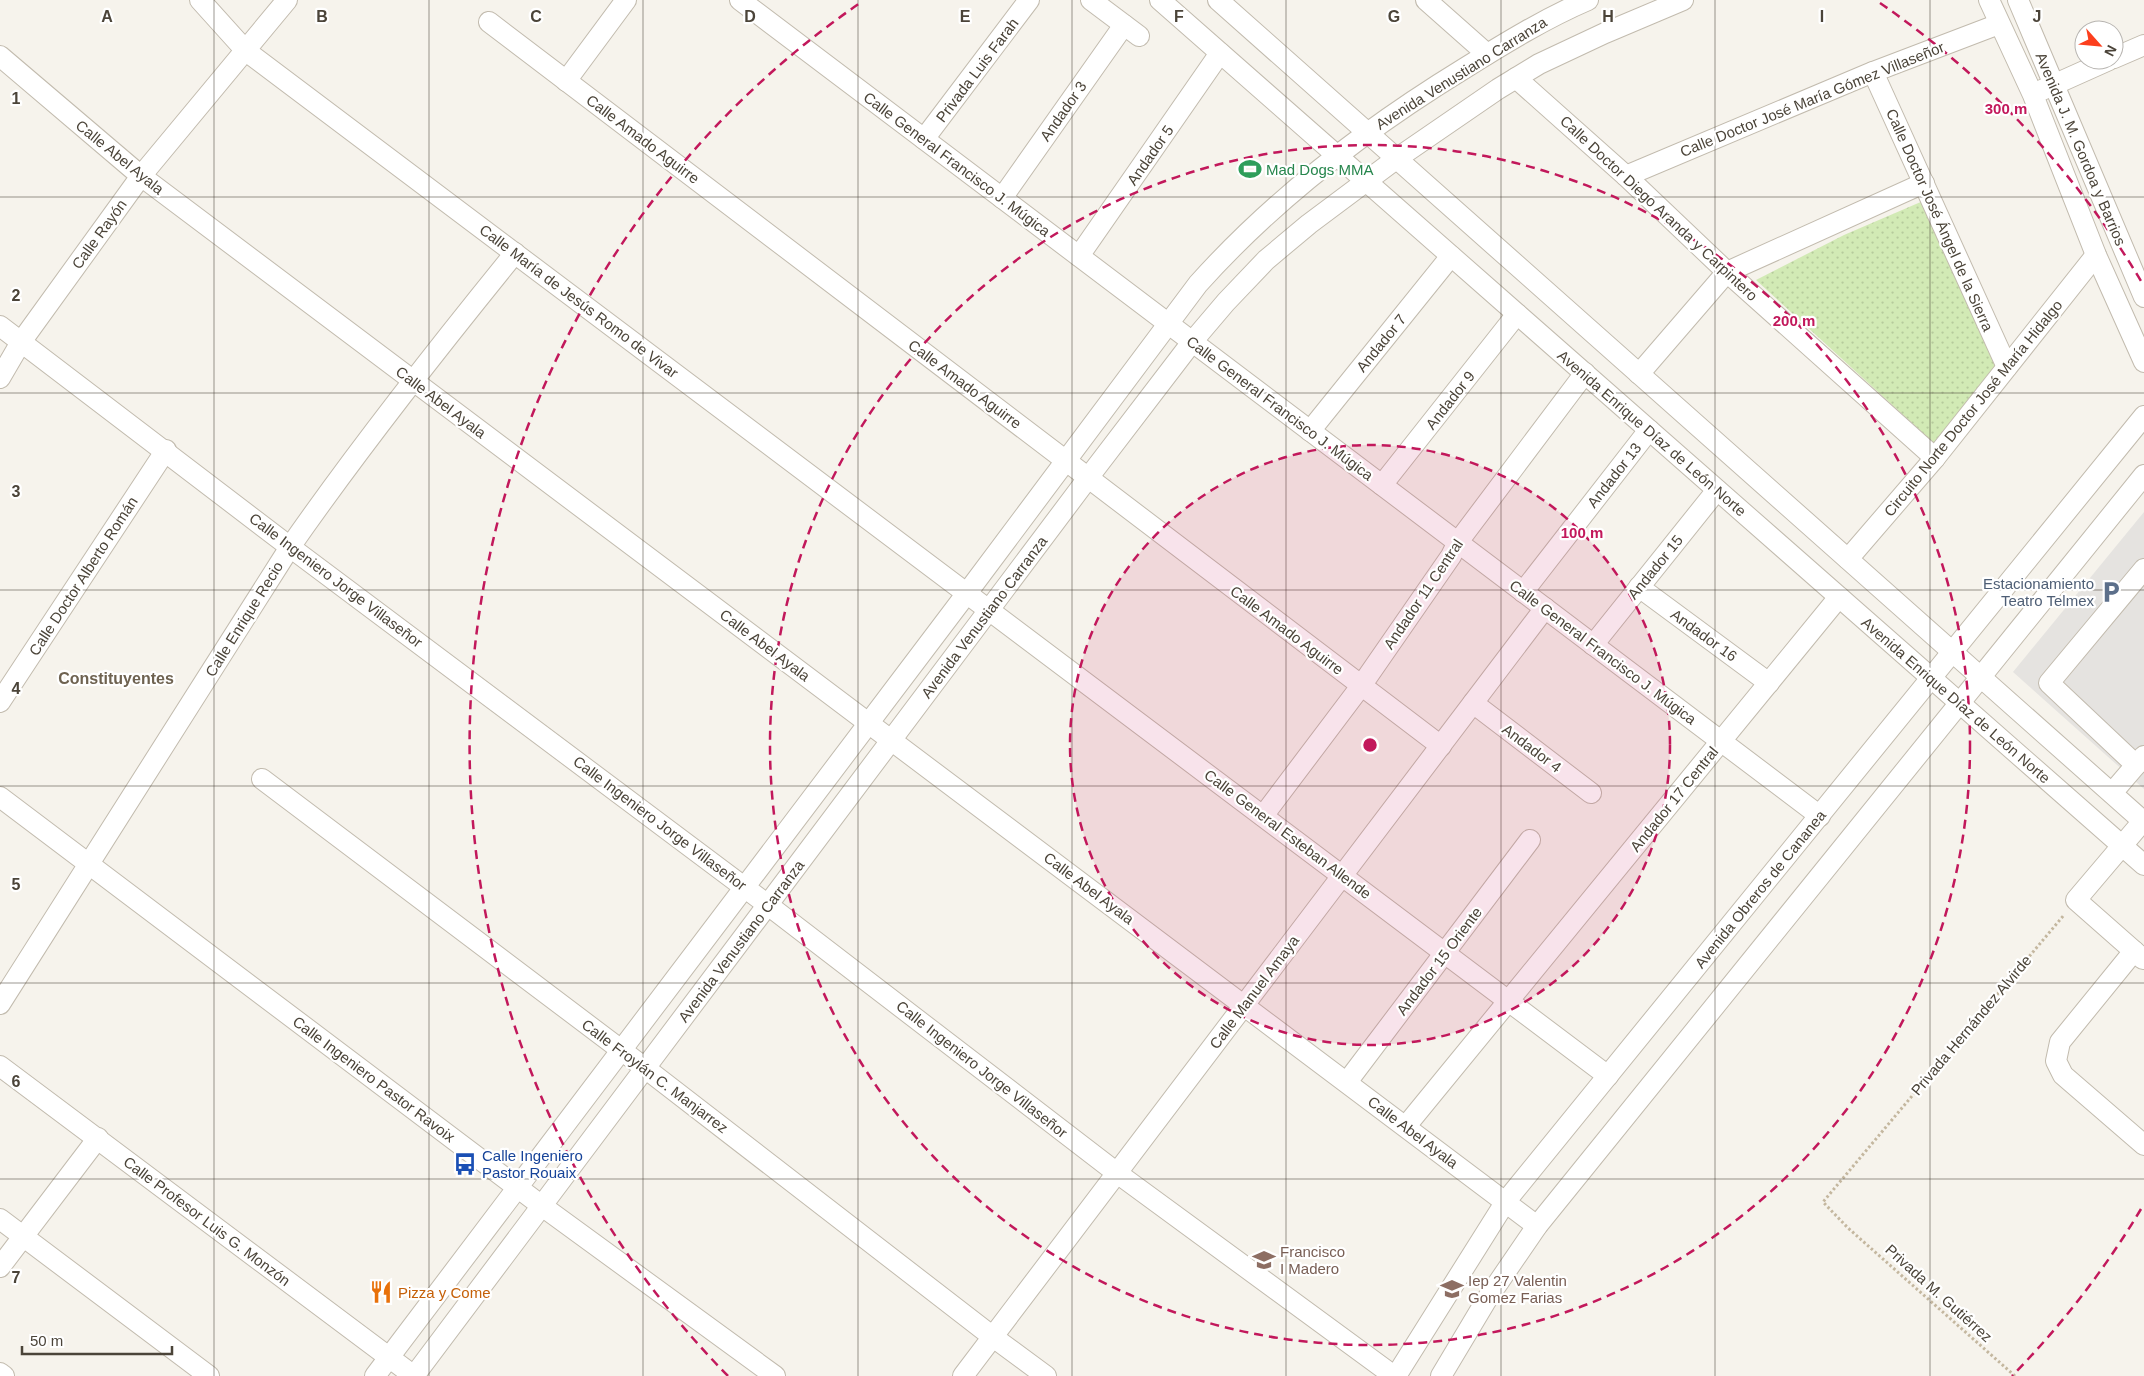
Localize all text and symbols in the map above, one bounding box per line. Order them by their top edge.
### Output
text: A [101,8,113,25]
text: B [316,8,328,25]
text: C [530,8,542,25]
text: D [744,8,756,25]
text: E [960,8,971,25]
text: F [1174,8,1184,25]
text: G [1388,8,1400,25]
text: H [1602,8,1614,25]
text: I [1820,8,1824,25]
text: J [2033,8,2041,25]
street label: Avenida Venustiano Carranza [1372,13,1550,133]
street label: Privada Luis Farah [932,15,1022,125]
north arrow [2074,20,2124,70]
street label: Calle Doctor José María Gómez Villaseñor [1678,38,1946,160]
text: N [2101,43,2120,59]
street label: Avenida J. M. Gordoa y Barrios [2033,50,2129,248]
street label: Andador 3 [1036,78,1090,144]
street label: Calle General Francisco J. Múgica [860,88,1054,240]
text: 1 [12,90,21,107]
street label: Calle Amado Aguirre [583,91,703,187]
text: 300 m [1985,100,2027,117]
street label: Calle Doctor José Ángel de la Sierra [1883,106,1997,334]
street label: Calle Doctor Diego Aranda y Carpintero [1557,112,1761,304]
street label: Calle Abel Ayala [73,116,168,198]
street label: Andador 5 [1123,122,1177,188]
sports icon: Mad Dogs MMA [1237,156,1263,182]
place label: Mad Dogs MMA [1266,161,1374,178]
street label: Calle Rayón [68,196,130,272]
street label: Calle María de Jesús Romo de Vivar [476,221,682,381]
text: 2 [12,287,21,304]
street label: Circuito Norte Doctor José María Hidalgo [1880,296,2066,520]
street label: Andador 7 [1353,311,1409,375]
text: 200 m [1773,312,1815,329]
street label: Calle General Francisco J. Múgica [1183,332,1377,484]
street label: Calle Amado Aguirre [905,336,1025,432]
street label: Avenida Enrique Díaz de León Norte [1554,347,1750,519]
street label: Calle Abel Ayala [393,363,490,442]
street label: Andador 9 [1422,367,1478,433]
street label: Andador 13 [1583,439,1645,511]
text: 3 [12,483,21,500]
street label: Calle Doctor Alberto Román [25,493,141,659]
street label: Calle Ingeniero Jorge Villaseñor [246,509,426,651]
text: 100 m [1561,524,1603,541]
street label: Avenida Venustiano Carranza [918,532,1051,701]
street label: Andador 15 [1624,532,1686,602]
street label: Andador 11 Central [1380,536,1466,652]
street label: Calle Enrique Recio [202,558,286,680]
place label: Estacionamiento Teatro Telmex [1983,575,2094,609]
street label: Calle General Francisco J. Múgica [1506,576,1700,728]
parking icon: Estacionamiento Teatro Telmex [2098,579,2124,605]
street label: Calle Amado Aguirre [1227,582,1347,678]
street label: Andador 16 [1668,605,1740,665]
street label: Calle Abel Ayala [717,606,814,685]
street label: Avenida Enrique Díaz de León Norte [1858,614,2054,786]
district label: Constituyentes [58,670,174,687]
text: 4 [12,680,21,697]
street label: Andador 4 [1499,720,1565,776]
centre of rings [1361,736,1379,754]
street label: Andador 17 Central [1626,743,1722,855]
street label: Calle Ingeniero Jorge Villaseñor [570,752,750,894]
street label: Calle General Esteban Allende [1201,766,1375,902]
street label: Avenida Obreros de Cananea [1691,806,1829,971]
street label: Calle Abel Ayala [1041,849,1138,928]
street label: Avenida Venustiano Carranza [675,856,808,1025]
text: 5 [12,876,21,893]
street label: Andador 15 Oriente [1393,904,1485,1018]
street label: Calle Manuel Amaya [1206,931,1303,1052]
street label: Privada Hernández Alvirde [1907,952,2035,1098]
street label: Calle Ingeniero Jorge Villaseñor [893,997,1071,1141]
street label: Calle Ingeniero Pastor Ravoix [290,1013,459,1146]
street label: Calle Froylán C. Manjarrez [579,1016,731,1136]
text: 6 [12,1073,21,1090]
street label: Calle Abel Ayala [1365,1093,1462,1172]
place label: Calle Ingeniero Pastor Rouaix [482,1147,583,1181]
bus stop icon: Calle Ingeniero Pastor Rouaix [452,1151,478,1177]
street label: Calle Profesor Luis G. Monzón [120,1153,294,1289]
street label: Privada M. Gutiérrez [1882,1241,1996,1345]
place label: Francisco I Madero [1280,1243,1345,1277]
school or university icon: Francisco I Madero [1251,1247,1277,1273]
text: 7 [12,1269,21,1286]
place label: Iep 27 Valentin Gomez Farias [1468,1272,1567,1306]
school or university icon: Iep 27 Valentin Gomez Farias [1439,1276,1465,1302]
restaurant icon: Pizza y Come [368,1279,394,1305]
place label: Pizza y Come [398,1284,491,1301]
scale bar [22,1324,172,1356]
text: 50 m [30,1332,63,1349]

